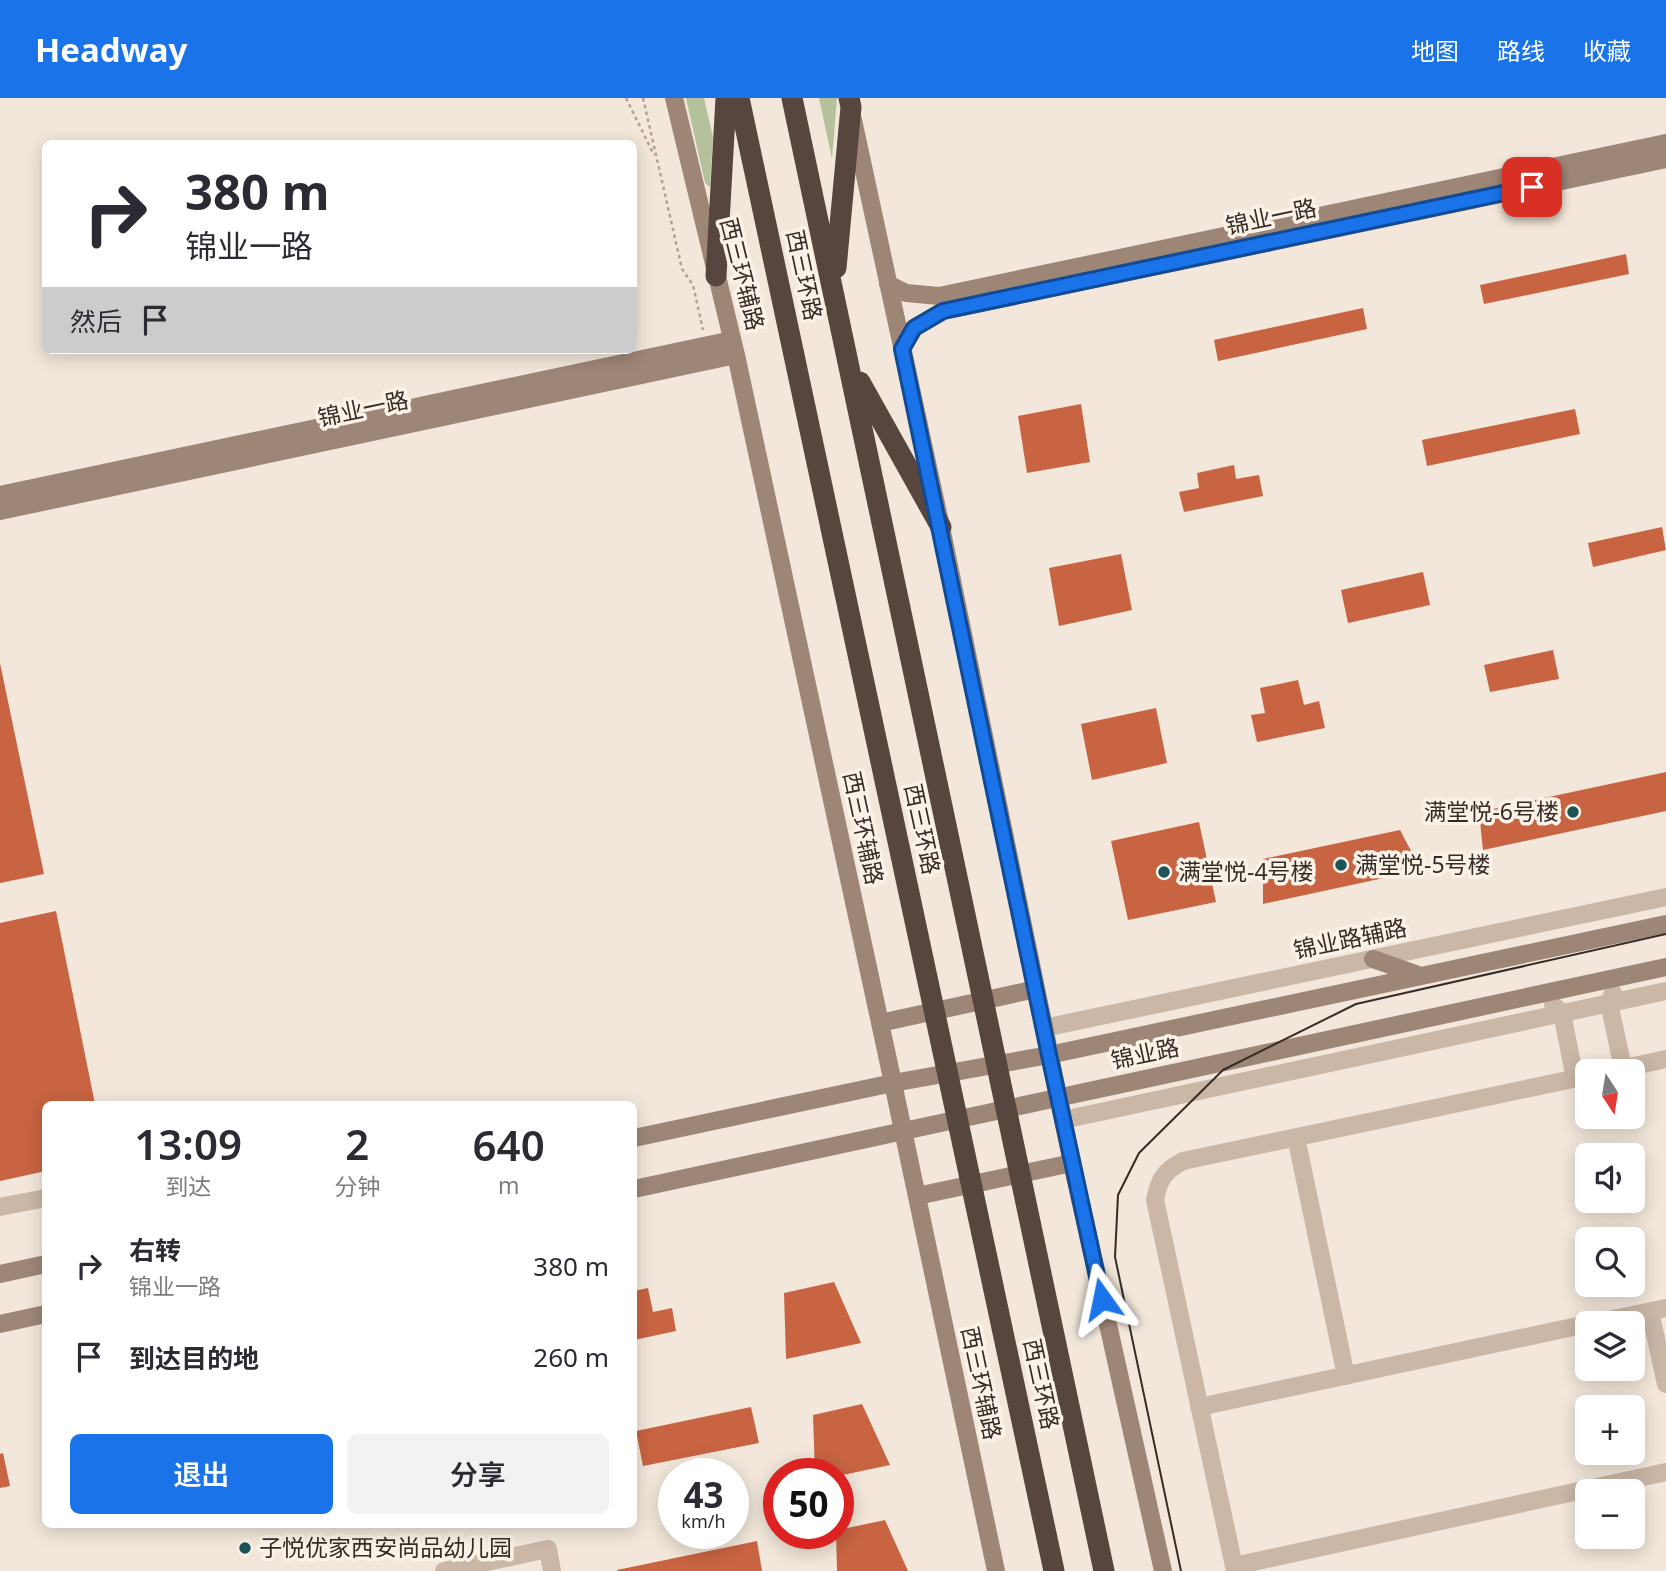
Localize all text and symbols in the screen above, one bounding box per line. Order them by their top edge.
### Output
text: Headway [35,27,187,72]
text: 地图 [1411,34,1459,67]
text: 路线 [1497,34,1545,67]
text: 收藏 [1583,34,1631,67]
pin [1502,157,1562,217]
text: 380 m [185,158,330,224]
icon: right [70,168,161,259]
icon: arrive [1513,168,1551,206]
street label: 锦业一路 [1222,191,1319,241]
street label: 西三环辅路 [714,214,772,333]
text: 锦业一路 [185,224,313,267]
street label: 西三环路 [780,226,830,323]
icon: arrive [136,301,174,339]
text: 然后 [70,303,122,339]
street label: 锦业一路 [314,383,411,433]
street label: 西三环辅路 [836,768,892,887]
street label: 西三环路 [898,780,948,877]
place label: 满堂悦-6号楼 [1423,795,1559,827]
marker: 满堂悦-6号楼 [1565,804,1581,820]
place label: 满堂悦-5号楼 [1355,848,1491,880]
place label: 满堂悦-4号楼 [1178,855,1314,887]
marker: 满堂悦-5号楼 [1333,857,1349,873]
marker: 满堂悦-4号楼 [1156,864,1172,880]
street label: 锦业路辅路 [1290,910,1409,966]
street label: 锦业路 [1108,1030,1182,1076]
north arrow [1575,1059,1645,1129]
map controls [1575,1059,1645,1549]
text: 13:09 [134,1115,242,1172]
text: 2 [345,1115,369,1172]
text: 640 [473,1116,545,1173]
button: sound [1575,1143,1645,1213]
text: m [498,1169,519,1201]
text: 到达 [165,1170,211,1202]
text: 分钟 [334,1170,380,1202]
button: search [1575,1227,1645,1297]
text: 右转 [129,1232,181,1268]
icon: right [70,1247,108,1285]
text: 380 m [533,1248,609,1284]
position arrow [1065,1262,1139,1336]
text: 锦业一路 [129,1270,221,1302]
button: layers [1575,1311,1645,1381]
street label: 西三环辅路 [954,1323,1010,1442]
street label: 西三环路 [1017,1335,1067,1432]
icon: arrive [70,1338,108,1376]
text: 260 m [533,1339,609,1375]
text: 到达目的地 [129,1340,259,1376]
button: + [1575,1395,1645,1465]
button: 退出 [70,1434,333,1514]
button: 分享 [347,1434,609,1514]
speed limit sign: 50 [763,1458,854,1549]
text: 43 [683,1471,724,1518]
button: − [1575,1479,1645,1549]
text: km/h [681,1509,726,1533]
place label: 子悦优家西安尚品幼儿园 [259,1531,512,1563]
marker: 子悦优家西安尚品幼儿园 [237,1540,253,1556]

